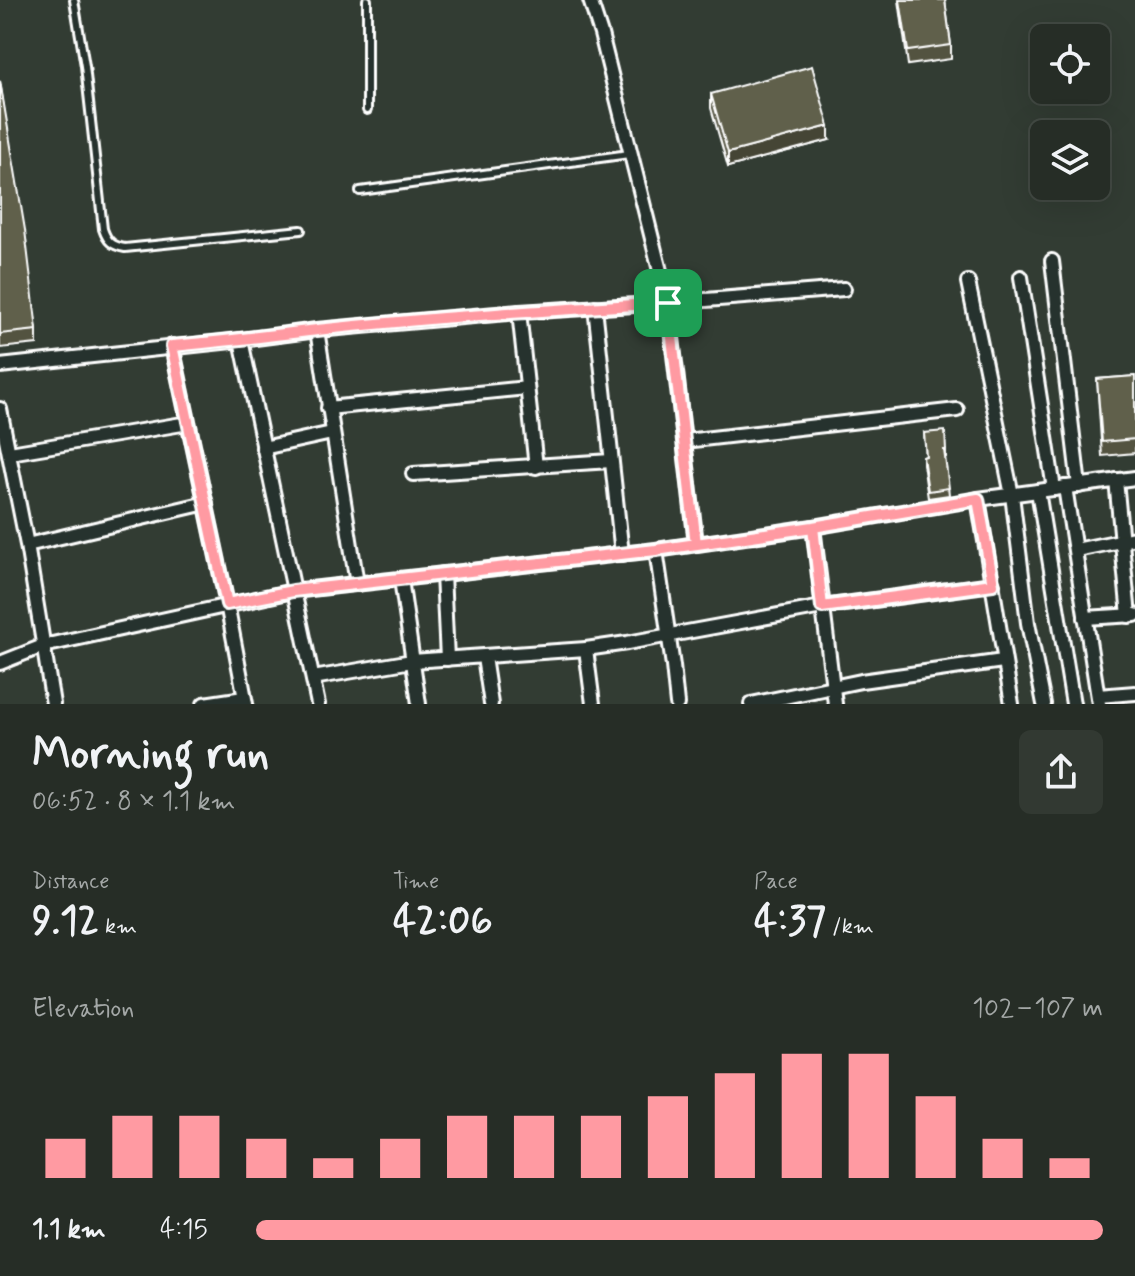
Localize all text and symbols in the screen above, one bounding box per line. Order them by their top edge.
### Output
map controls [1030,24,1110,200]
button: locate [1030,24,1110,104]
button: layers [1030,120,1110,200]
pin [634,269,702,337]
icon: arrive [646,281,690,325]
text: Morning run [32,726,269,784]
button: share [1019,730,1103,814]
text: 06:52 · 8 × 1.1 km [32,785,235,819]
text: Distance [32,868,109,896]
text: Time [393,868,439,896]
text: Pace [754,868,798,896]
text: 9.12 [32,896,99,948]
text: 42:06 [393,896,493,948]
text: 4:37 [754,896,826,948]
text: km [99,913,137,941]
text: /km [826,913,874,941]
text: Elevation [32,992,134,1026]
text: 102–107 m [972,992,1103,1026]
text: 1.1 km [32,1213,106,1247]
text: 4:15 [160,1213,208,1247]

